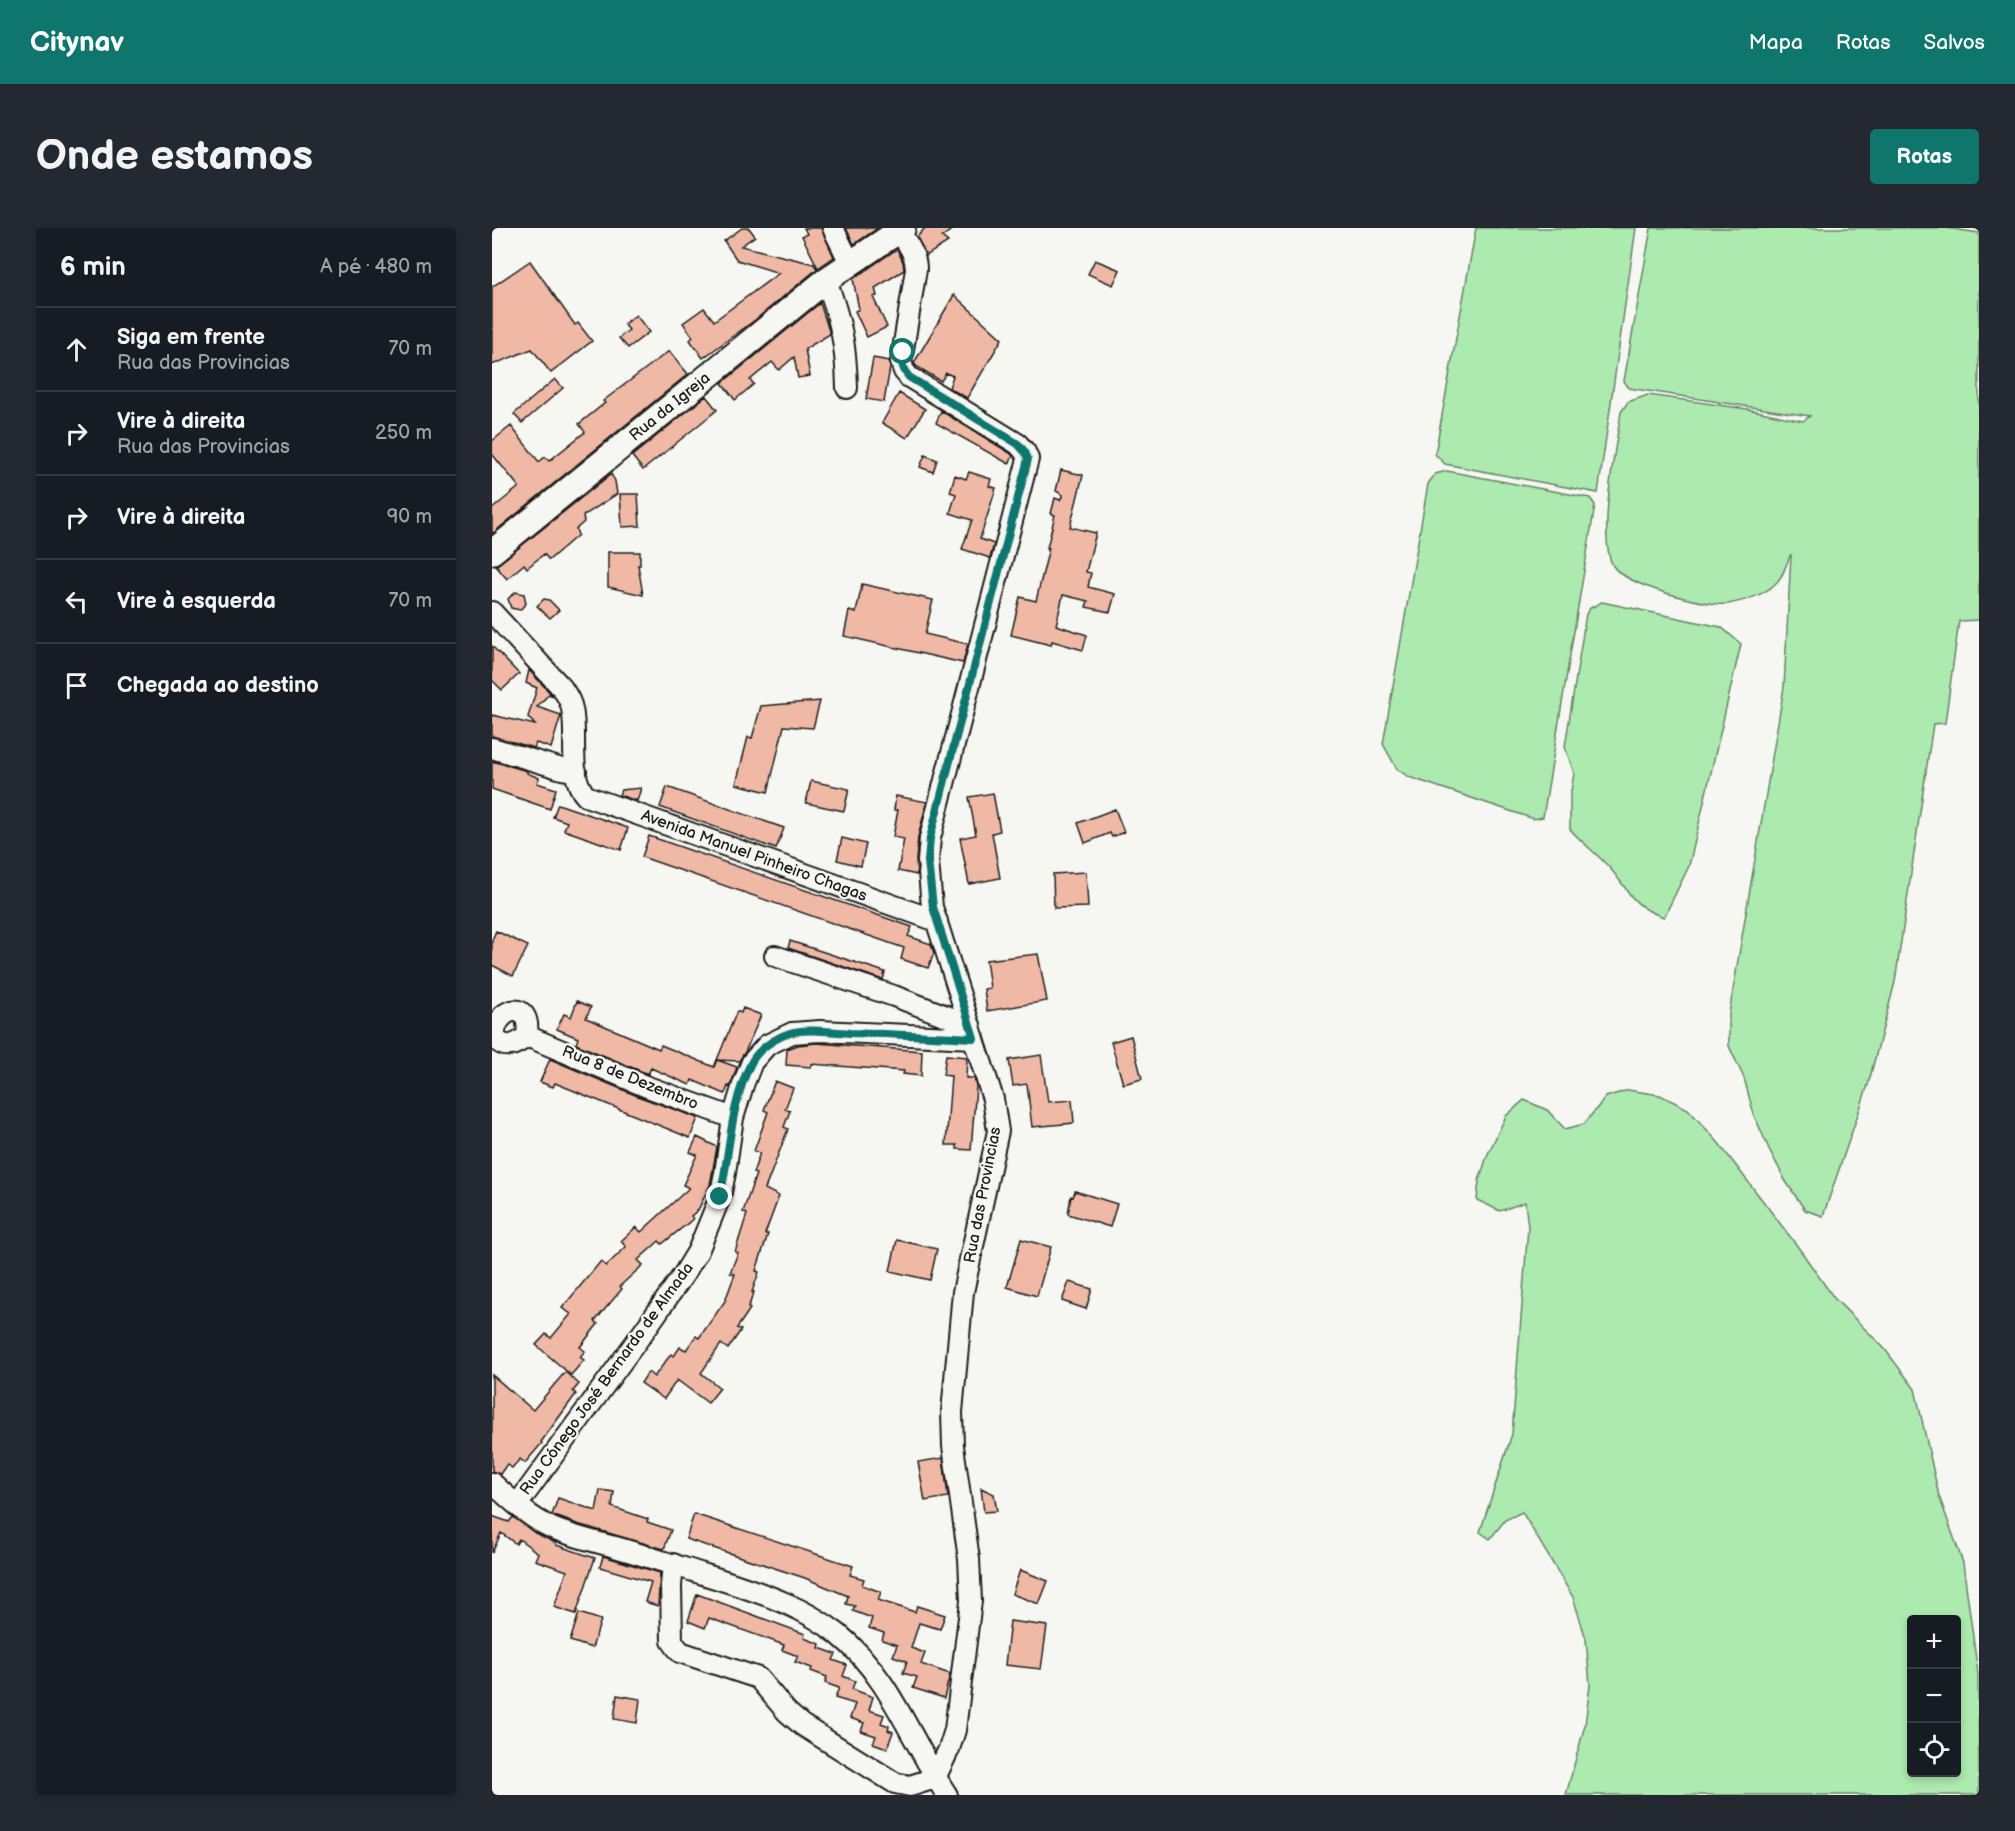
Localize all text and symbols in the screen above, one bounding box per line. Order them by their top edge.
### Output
text: Citynav [30,26,124,59]
text: Mapa [1749,30,1803,55]
text: Rotas [1836,30,1891,55]
text: Salvos [1924,30,1985,55]
button: Rotas [1870,129,1979,184]
text: Onde estamos [36,131,313,182]
text: 6 min [60,252,126,283]
text: A pé · 480 m [320,255,432,279]
text: Siga em frente [117,324,265,351]
icon: ahead [60,333,93,366]
text: 70 m [388,337,432,361]
route start [889,338,915,364]
text: Rua das Provincias [117,351,290,375]
street label: Rua da Igreja [626,369,714,445]
text: Vire à direita [117,408,245,435]
icon: right [60,417,93,450]
text: 250 m [375,421,432,445]
text: Rua das Provincias [117,435,290,459]
icon: right [60,501,93,534]
text: Vire à direita [117,504,245,531]
text: 90 m [387,505,432,529]
icon: left [60,585,93,618]
text: Vire à esquerda [117,588,276,615]
text: 70 m [388,589,432,613]
icon: arrive [60,669,93,702]
text: Chegada ao destino [117,672,319,699]
street label: Avenida Manuel Pinheiro Chagas [638,806,870,906]
street label: Rua 8 de Dezembro [559,1042,701,1114]
street label: Rua das Provincias [960,1125,1006,1265]
route end [706,1183,732,1209]
street label: Rua Cónego José Bernardo de Almada [516,1259,698,1499]
map controls [1907,1615,1961,1777]
button: + [1907,1615,1961,1669]
button: − [1907,1669,1961,1723]
button: locate [1907,1723,1961,1777]

